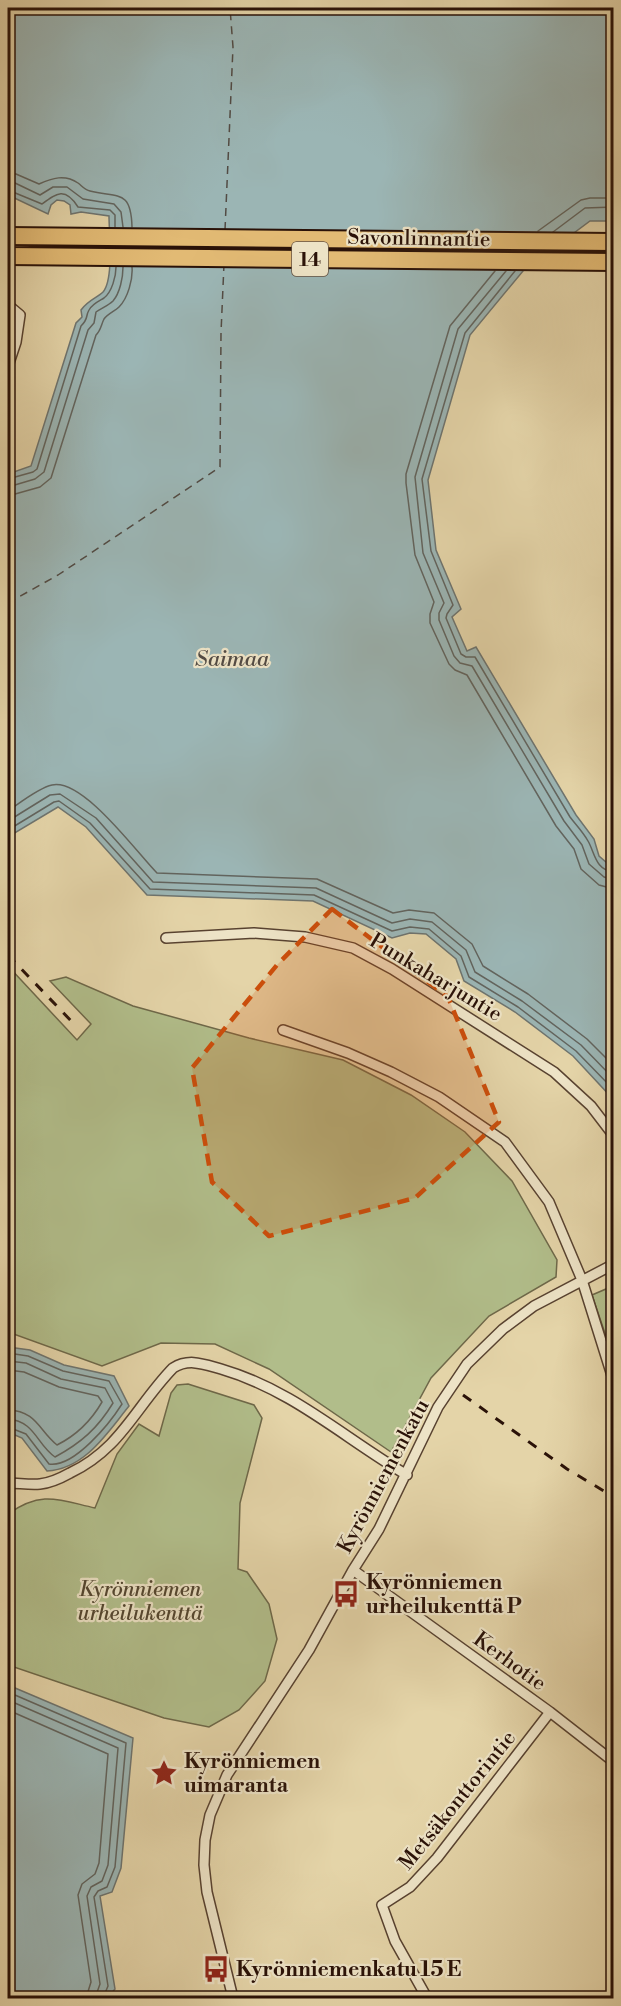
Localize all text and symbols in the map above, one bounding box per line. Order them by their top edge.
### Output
street label: Savonlinnantie [347,225,491,253]
road number: 14 [292,242,328,276]
water label: Saimaa [195,646,270,673]
street label: Punkaharjuntie [364,928,507,1028]
street label: Kyrönniemenkatu [332,1395,436,1558]
place label: Kyrönniemen urheilukenttä P [366,1570,522,1620]
park label: Kyrönniemen urheilukenttä [77,1577,203,1627]
bus stop icon: Kyrönniemen urheilukenttä P [331,1579,361,1609]
street label: Kerhotie [468,1627,551,1697]
street label: Metsäkonttorintie [394,1726,522,1876]
place label: Kyrönniemen uimaranta [184,1749,320,1799]
place icon: Kyrönniemen uimaranta [149,1758,179,1788]
bus stop icon: Kyrönniemenkatu 15 E [201,1954,231,1984]
place label: Kyrönniemenkatu 15 E [236,1957,461,1983]

